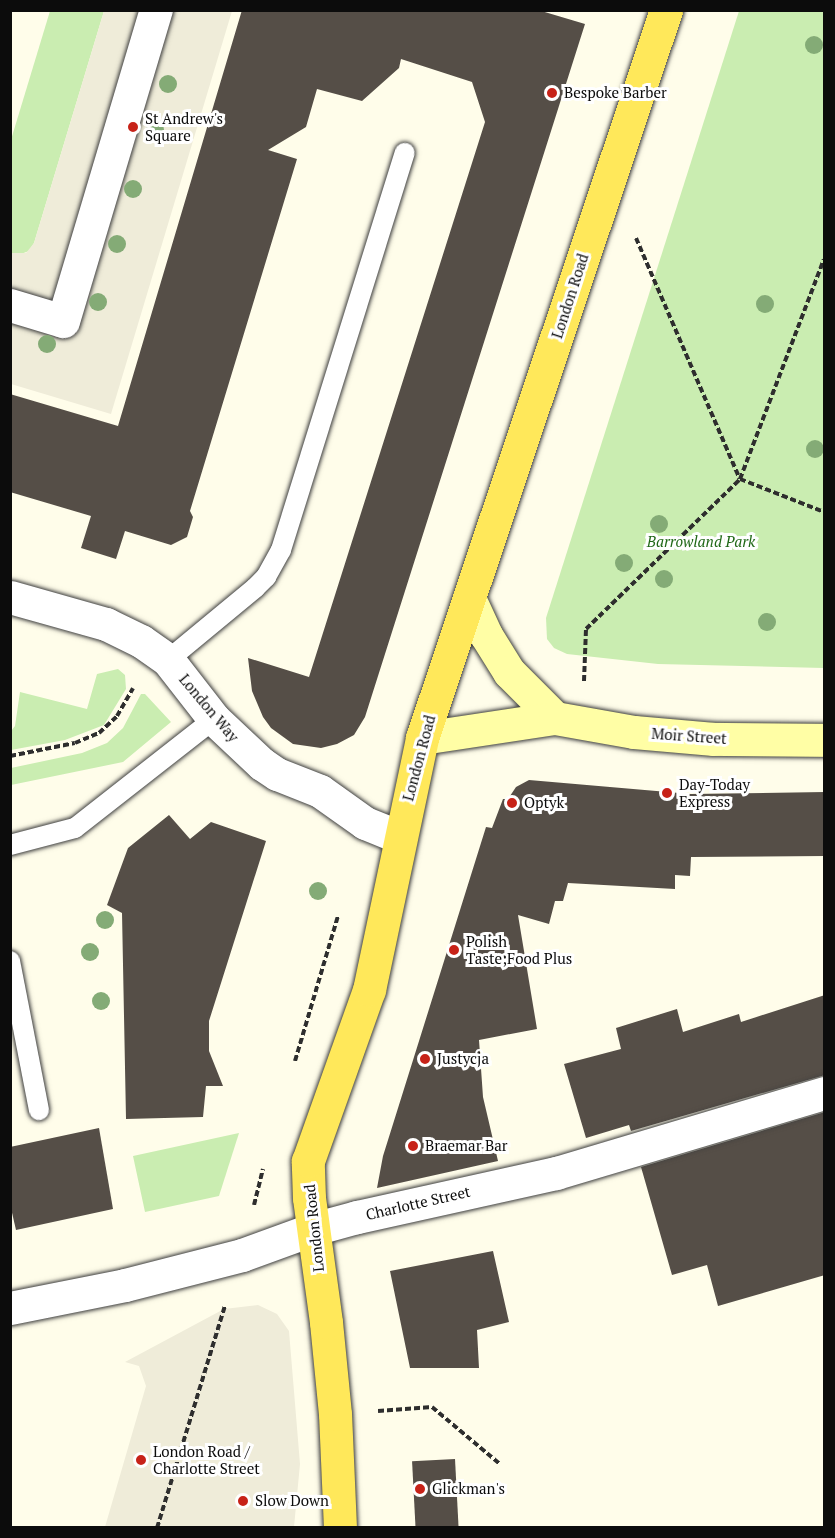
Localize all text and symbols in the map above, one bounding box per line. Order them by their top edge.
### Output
place label: Bespoke Barber [564,84,667,102]
marker: Bespoke Barber [545,86,559,100]
place label: St Andrew's Square [145,109,223,144]
marker: St Andrew's Square [126,120,140,134]
street label: London Road [548,251,592,341]
park label: Barrowland Park [647,533,755,551]
street label: London Way [175,671,243,745]
street label: London Road [399,713,439,803]
street label: Moir Street [651,724,727,748]
place label: Day-Today Express [679,775,750,810]
marker: Day-Today Express [660,786,674,800]
place label: Optyk [524,794,564,812]
marker: Optyk [505,796,519,810]
place label: Polish Taste;Food Plus [466,932,572,967]
marker: Polish Taste;Food Plus [447,943,461,957]
place label: Justycja [437,1050,489,1068]
marker: Justycja [418,1052,432,1066]
place label: Braemar Bar [425,1137,508,1155]
marker: Braemar Bar [406,1139,420,1153]
street label: Charlotte Street [364,1182,472,1224]
street label: London Road [300,1183,328,1273]
place label: London Road / Charlotte Street [153,1442,260,1477]
marker: London Road / Charlotte Street [134,1453,148,1467]
place label: Glickman's [432,1480,505,1498]
marker: Glickman's [413,1482,427,1496]
place label: Slow Down [255,1492,329,1510]
marker: Slow Down [236,1494,250,1508]

